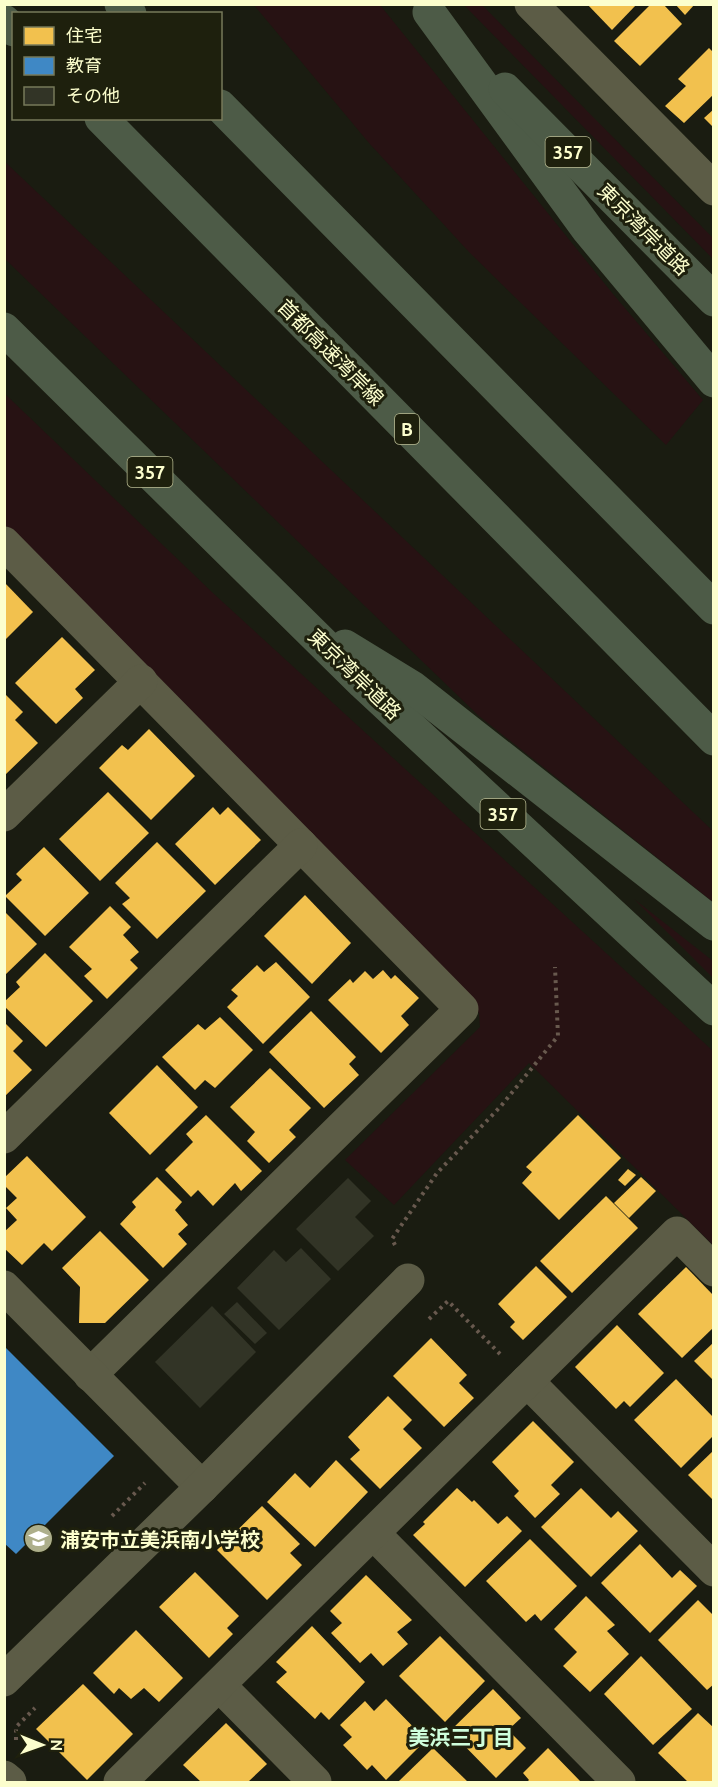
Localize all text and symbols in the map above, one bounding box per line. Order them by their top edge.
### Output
legend [12,12,222,120]
text: 住宅 [66,25,102,45]
text: 教育 [66,55,102,75]
text: その他 [66,85,120,105]
road number: 357 [546,137,590,167]
street label: 東京湾岸道路 [593,178,695,280]
street label: 首都高速湾岸線 [273,294,389,410]
road number: B [395,414,419,444]
road number: 357 [128,457,172,487]
street label: 東京湾岸道路 [304,624,406,724]
road number: 357 [480,799,526,829]
school or university icon: 浦安市立美浜南小学校 [23,1523,55,1555]
place label: 浦安市立美浜南小学校 [60,1528,260,1551]
north arrow [12,1715,72,1775]
district label: 美浜三丁目 [409,1725,514,1749]
text: N [48,1739,66,1751]

